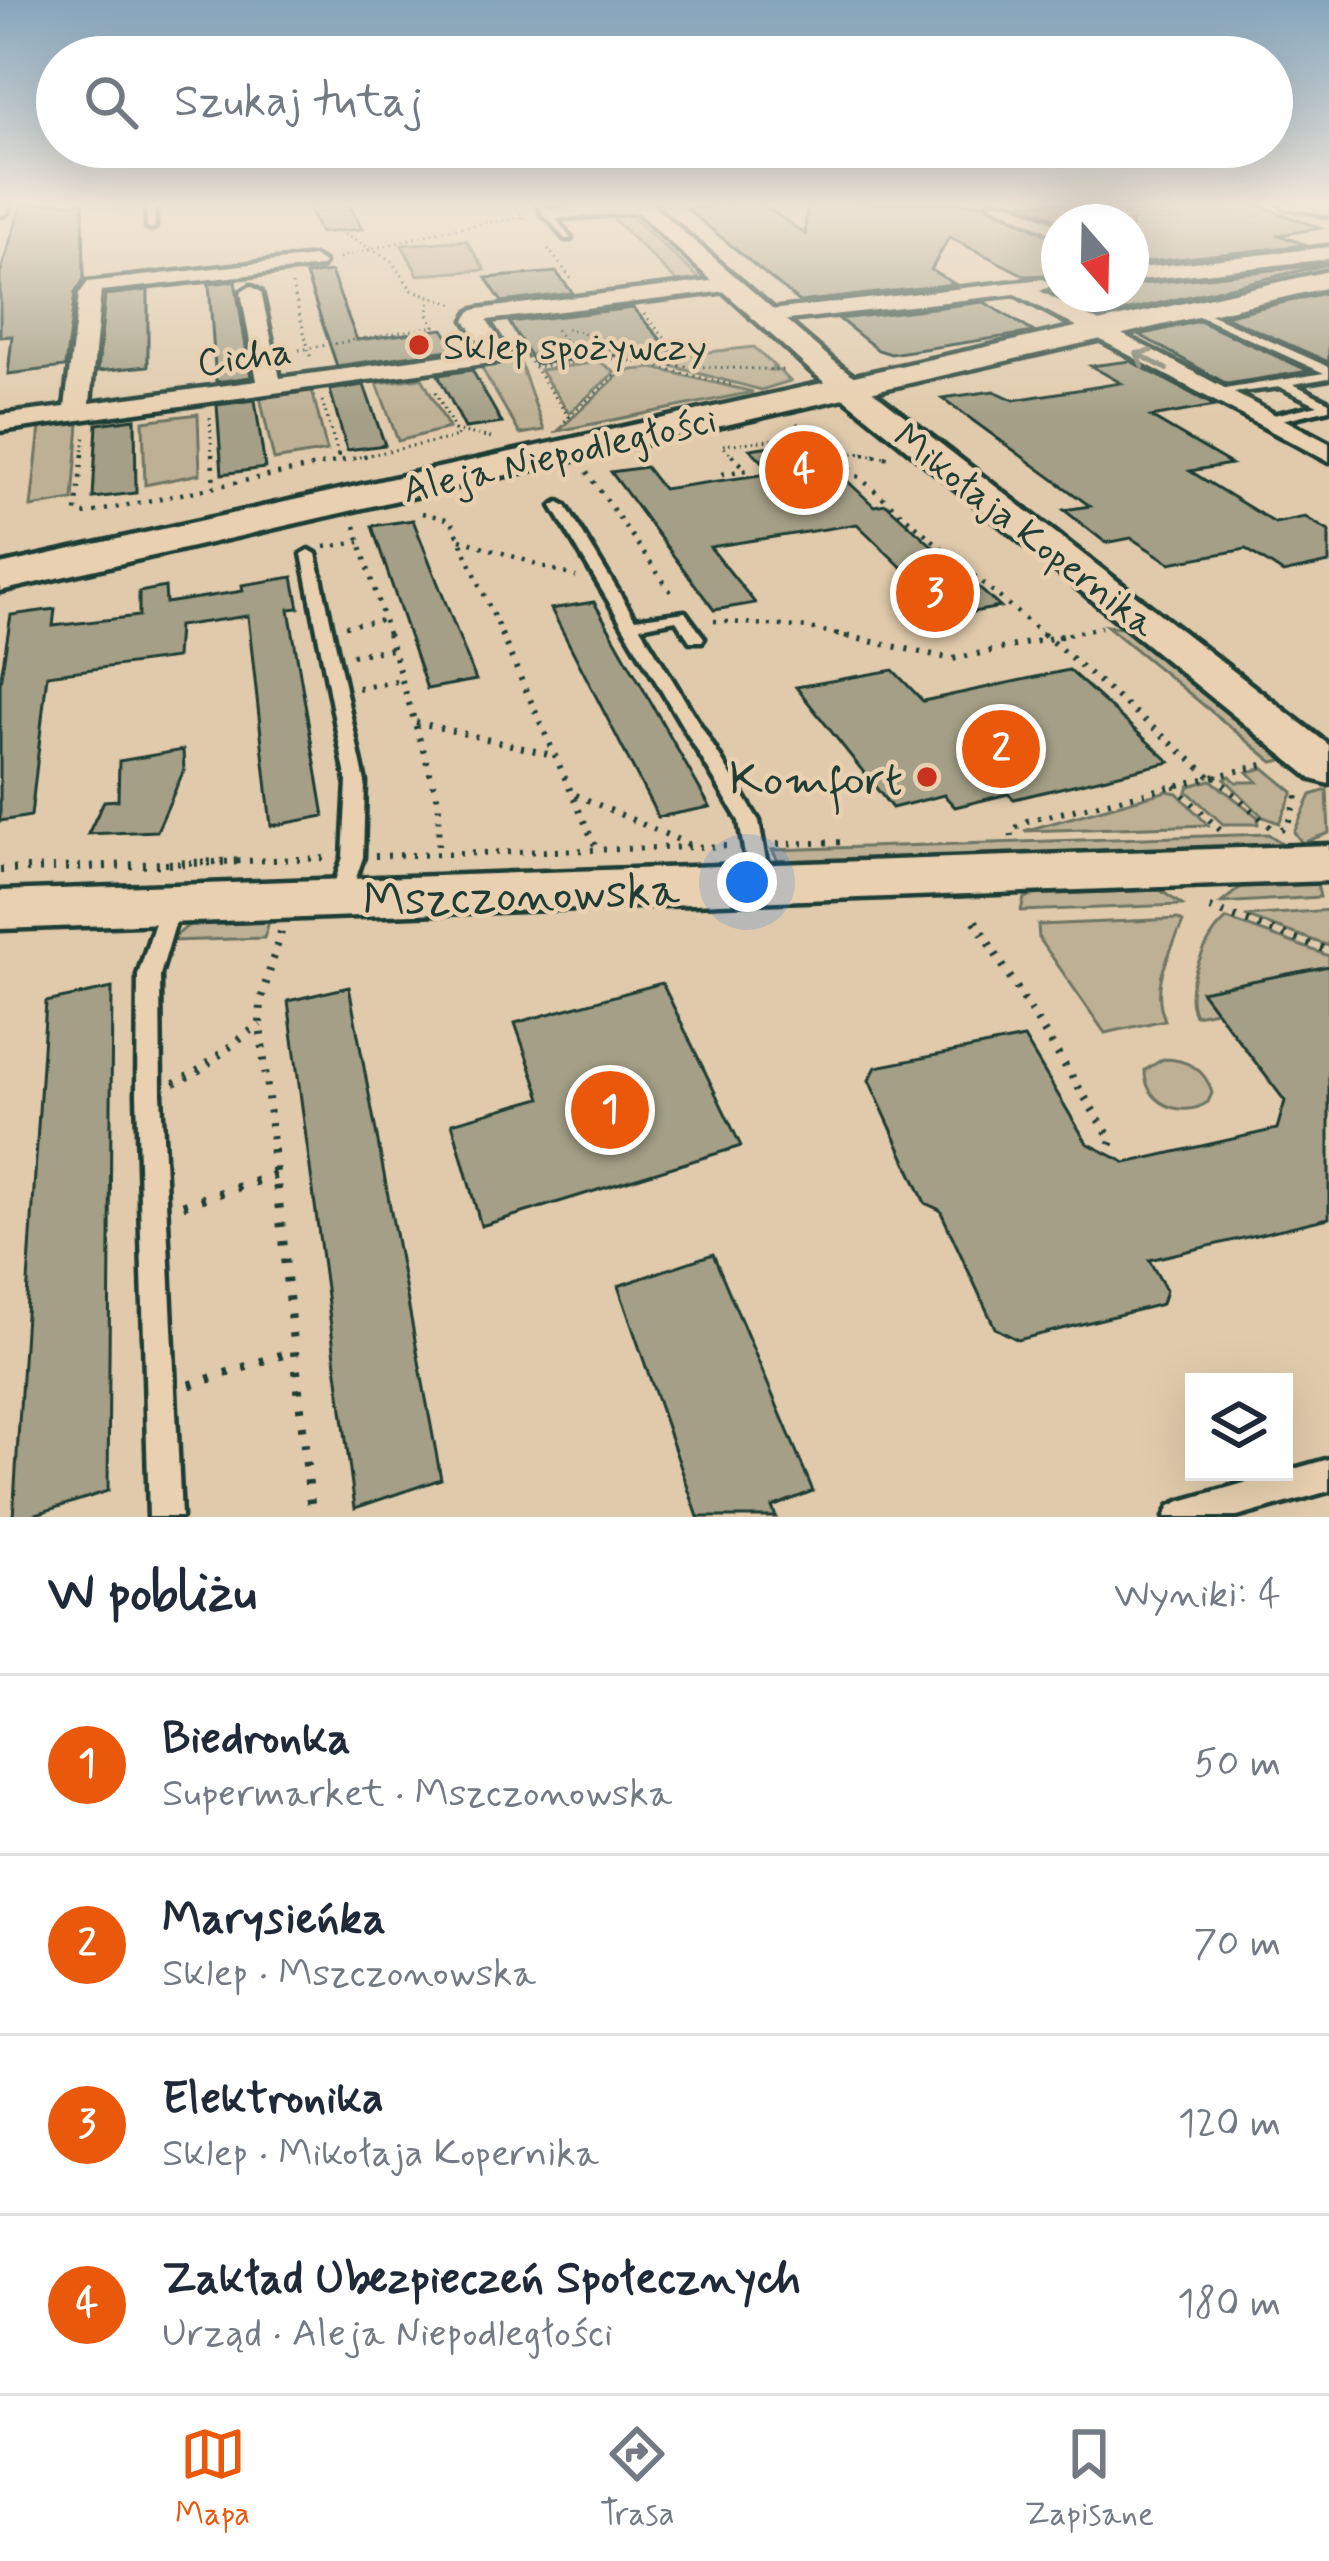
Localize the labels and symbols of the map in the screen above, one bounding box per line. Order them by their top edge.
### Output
north arrow [1041,204,1149,312]
place label: Sklep spożywczy [443,323,707,374]
street label: Cicha [194,327,295,390]
marker: Sklep spożywczy [406,332,432,358]
one-way arrow [1135,349,1170,372]
street label: Aleja Niepodległości [398,395,722,517]
street label: Mikołaja Kopernika [882,413,1166,651]
pin: 4 [765,425,843,515]
pin: 3 [896,548,974,638]
pin: 2 [962,704,1040,794]
place label: Komfort [729,749,903,815]
marker: Komfort [914,764,940,790]
your location [717,852,777,912]
street label: Mszczonowska [362,859,681,934]
pin: 1 [571,1065,649,1155]

